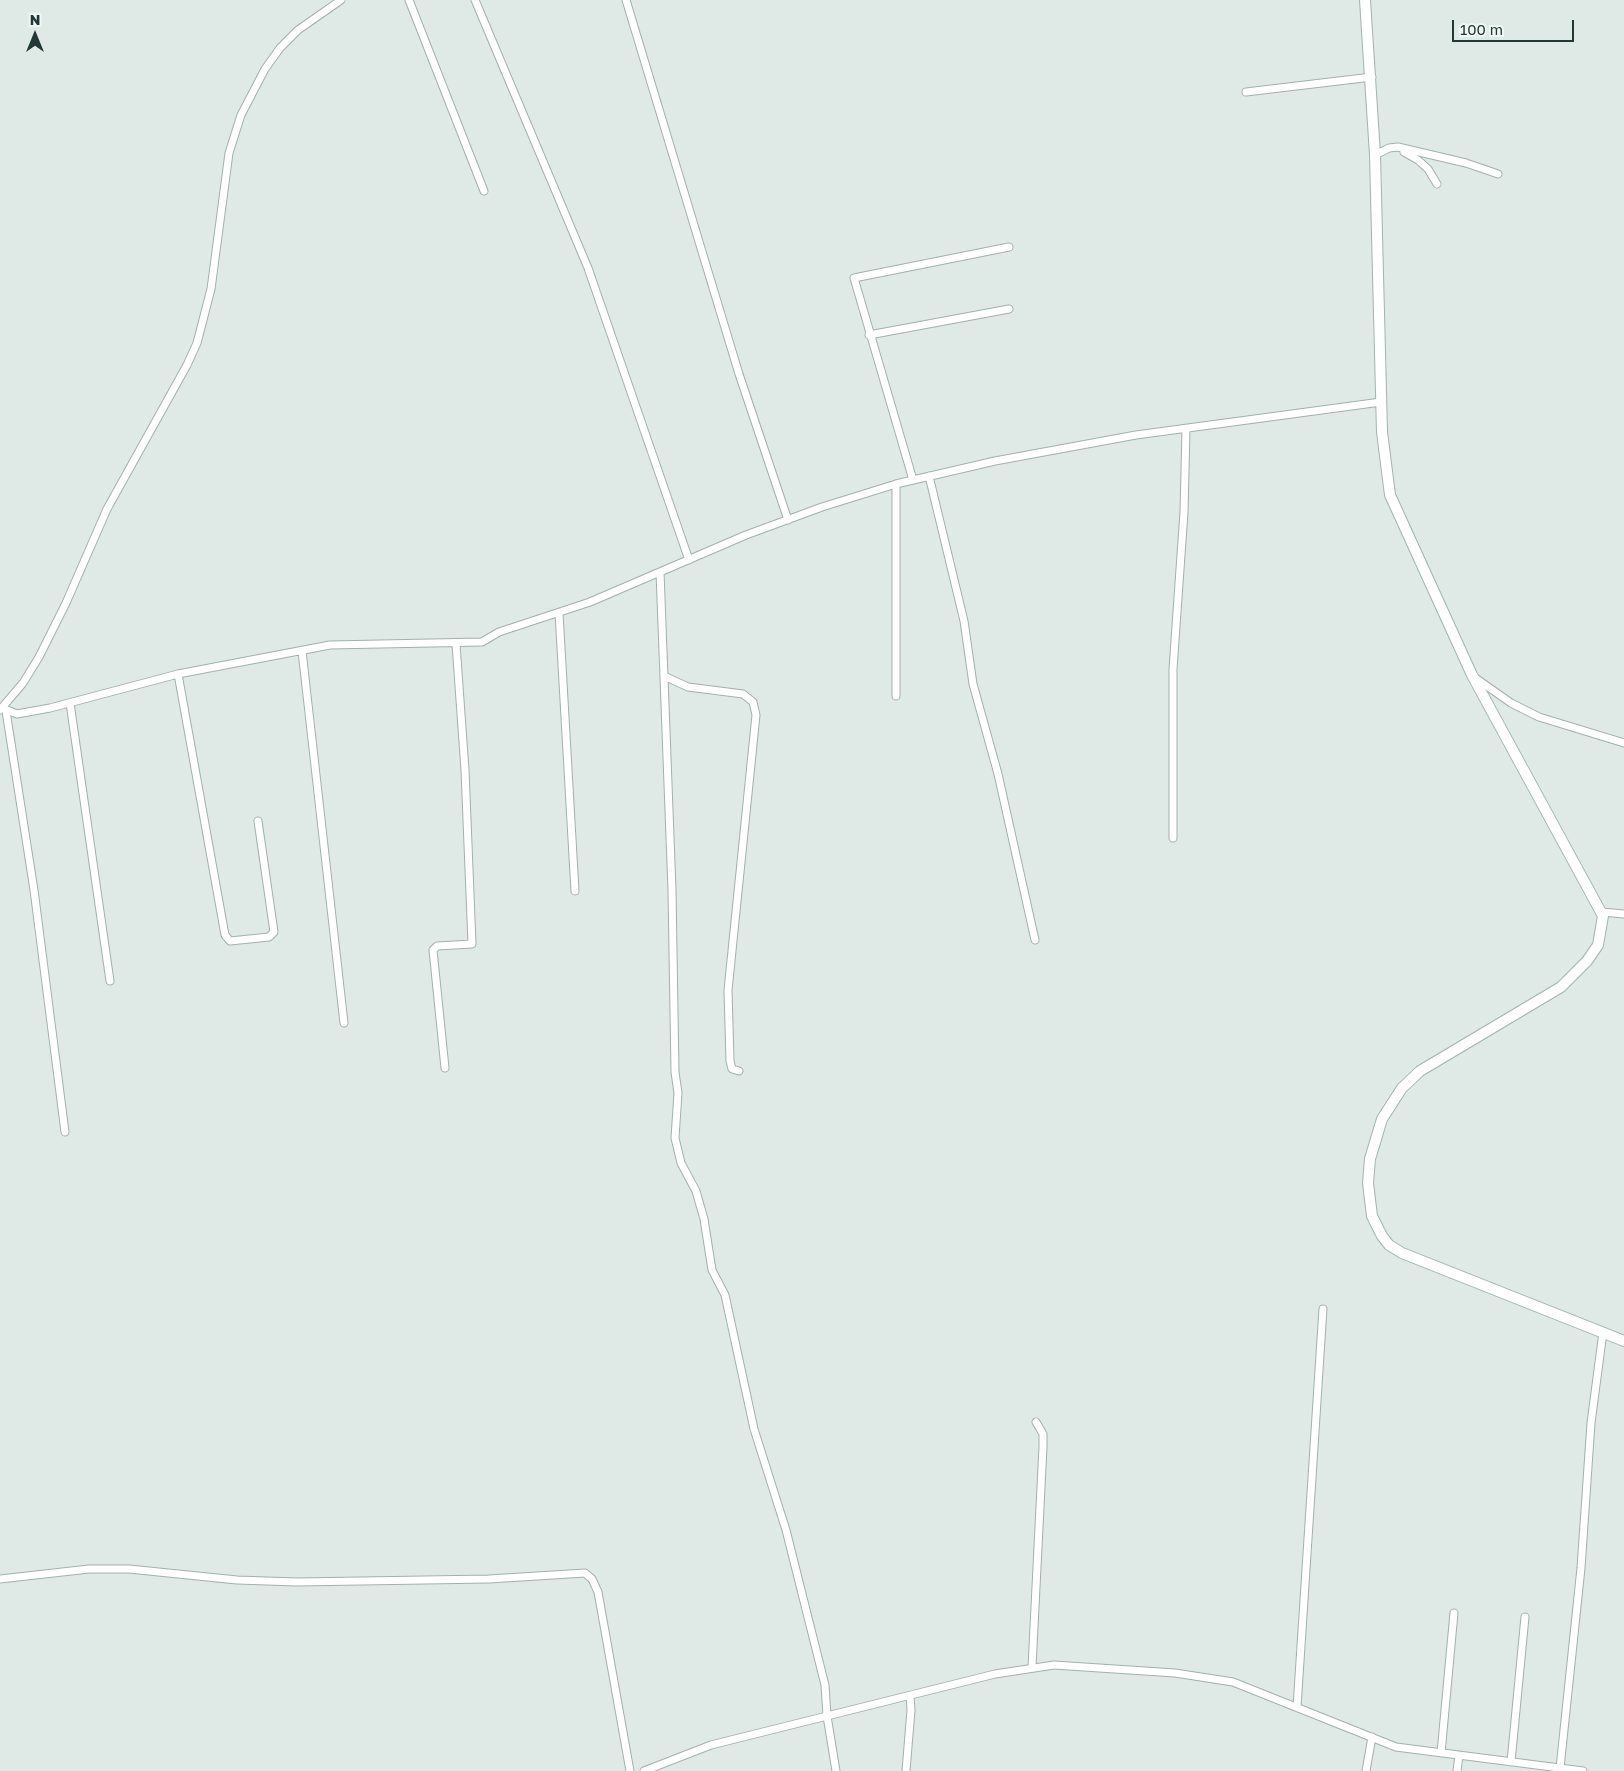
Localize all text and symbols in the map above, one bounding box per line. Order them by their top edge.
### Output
north arrow [10,10,60,60]
scale bar [1454,10,1576,42]
text: N [30,11,40,28]
text: 100 m [1460,20,1503,38]

